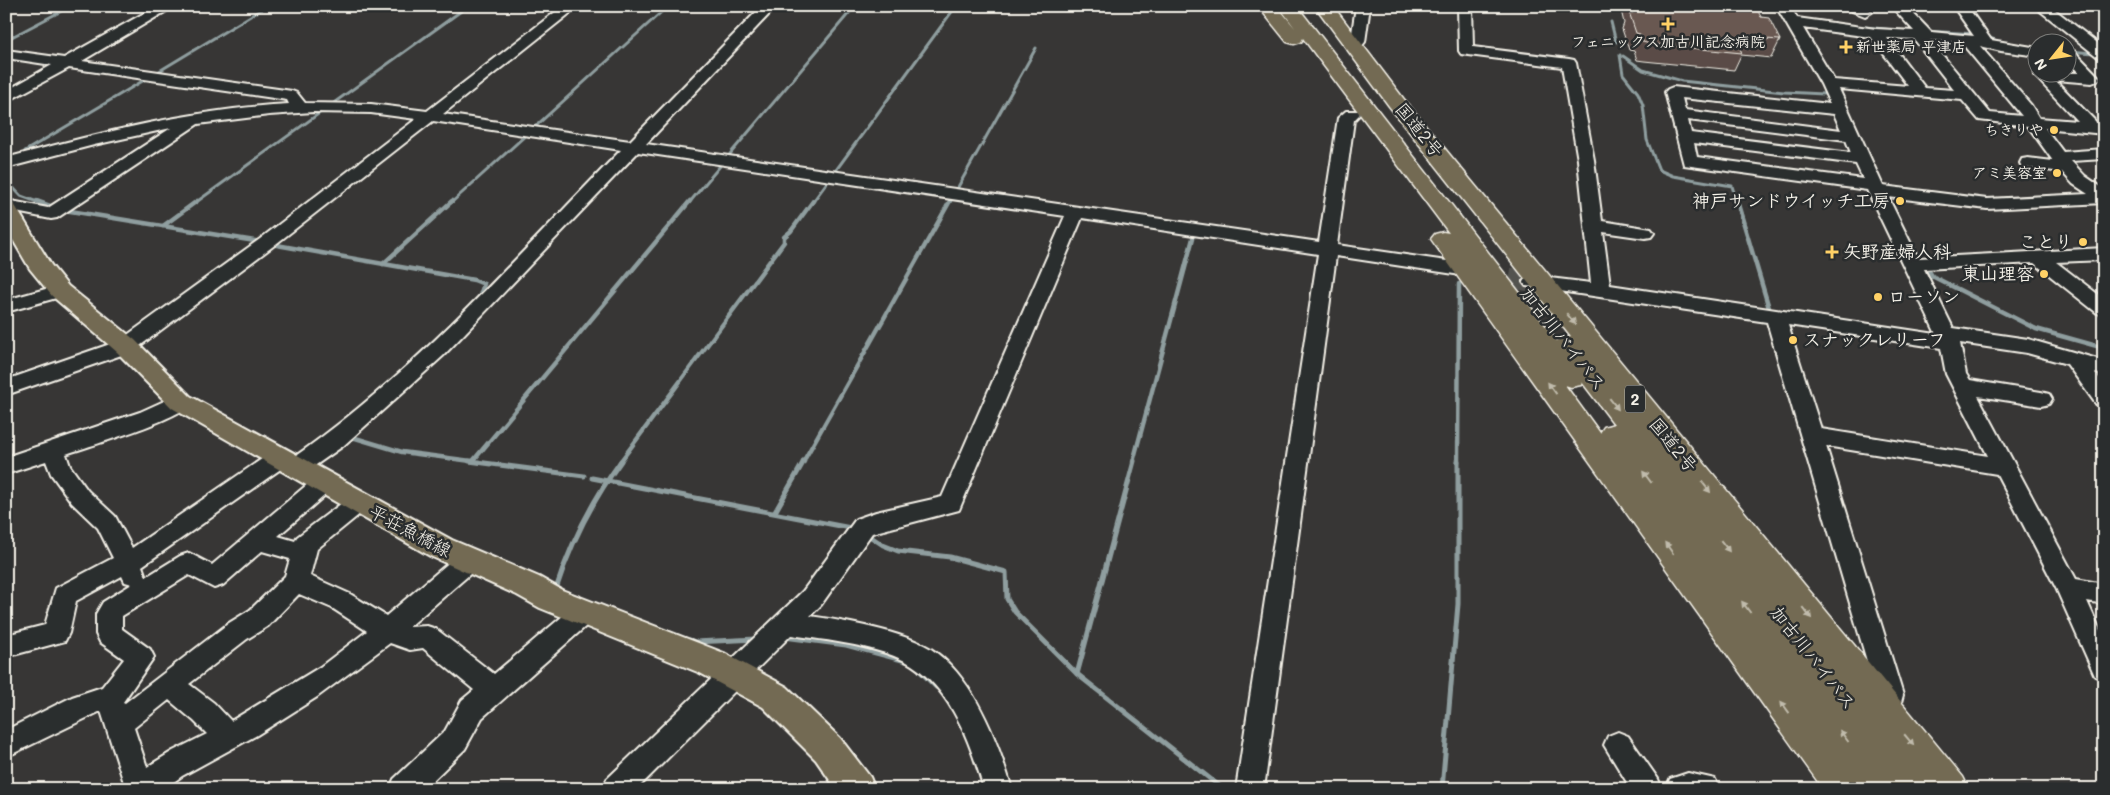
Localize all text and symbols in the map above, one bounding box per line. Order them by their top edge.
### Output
marker: フェニックス加古川記念病院 [1661,17,1675,31]
place label: フェニックス加古川記念病院 [1571,31,1765,51]
north arrow [2028,32,2078,82]
place label: 新世薬局 平津店 [1856,36,1966,56]
marker: 新世薬局 平津店 [1840,41,1852,53]
text: N [2029,55,2051,74]
street label: 国道2号 [1390,97,1449,162]
place label: ちきりや [1984,119,2044,139]
marker: ちきりや [2048,124,2060,136]
place label: アミ美容室 [1972,162,2047,182]
marker: アミ美容室 [2051,167,2063,179]
place label: 神戸サンドウイッチ工房 [1692,188,1890,212]
marker: 神戸サンドウイッチ工房 [1894,195,1906,207]
place label: ことり [2019,229,2073,253]
marker: ことり [2077,236,2089,248]
place label: 矢野産婦人科 [1843,239,1951,263]
marker: 矢野産婦人科 [1825,245,1839,259]
place label: 東山理容 [1962,261,2034,285]
marker: 東山理容 [2038,268,2050,280]
street label: 加古川バイパス [1516,281,1612,395]
place label: ローソン [1888,284,1960,308]
marker: ローソン [1872,291,1884,303]
one-way arrow [1566,312,1577,325]
place label: スナックレリーフ [1803,327,1946,351]
marker: スナックレリーフ [1787,334,1799,346]
one-way arrow [1547,381,1557,395]
road number: 2 [1625,386,1645,412]
one-way arrow [1609,397,1620,410]
street label: 国道2号 [1644,412,1703,477]
one-way arrow [1642,470,1652,484]
one-way arrow [1700,480,1711,493]
street label: 平荘魚橋線 [365,498,456,562]
one-way arrow [1720,539,1731,552]
one-way arrow [1663,542,1674,555]
street label: 加古川バイパス [1766,600,1862,714]
one-way arrow [1740,601,1751,614]
one-way arrow [1802,607,1813,620]
one-way arrow [1780,700,1790,714]
one-way arrow [1839,729,1849,743]
one-way arrow [1904,733,1915,746]

